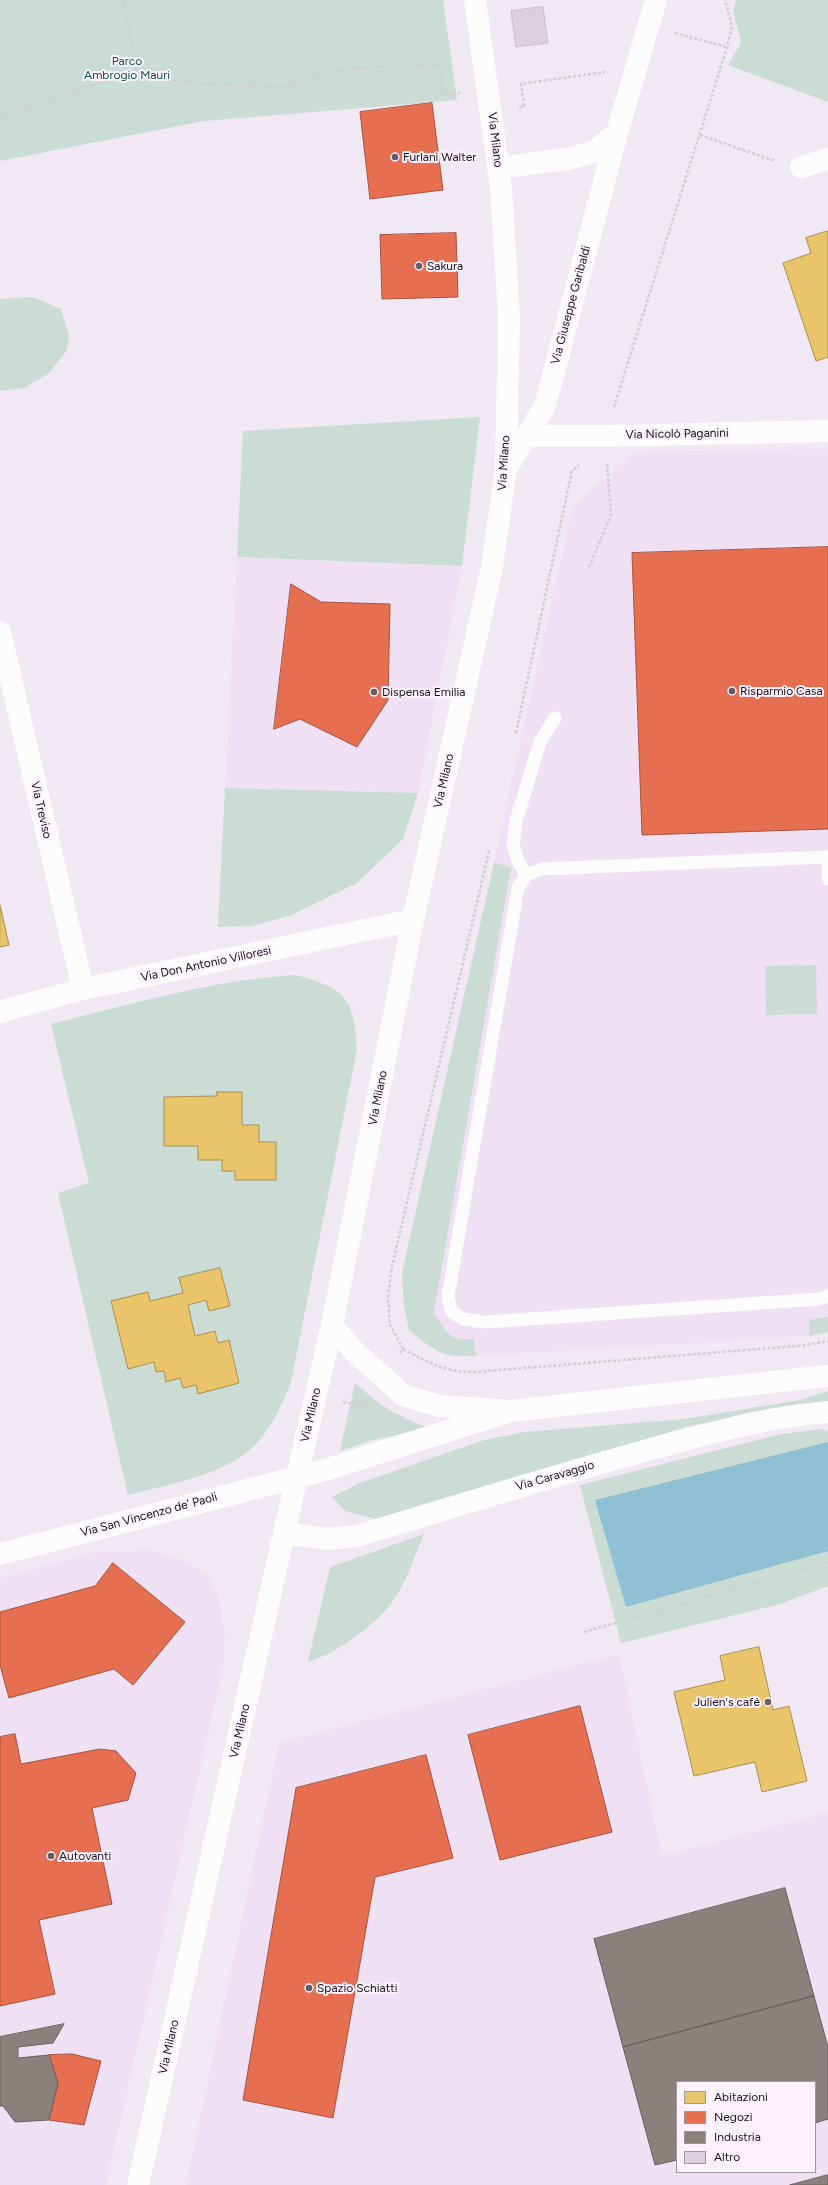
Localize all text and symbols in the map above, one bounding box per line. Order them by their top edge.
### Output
park label: Parco Ambrogio Mauri [84,54,170,82]
street label: Via Milano [484,112,506,168]
place label: Furlani Walter [403,150,476,164]
marker: Furlani Walter [390,152,400,162]
street label: Via Giuseppe Garibaldi [548,244,594,366]
place label: Sakura [427,259,463,273]
marker: Sakura [414,261,424,271]
street label: Via Nicolò Paganini [625,426,729,442]
street label: Via Milano [495,435,513,491]
place label: Risparmio Casa [740,684,823,698]
place label: Dispensa Emilia [382,685,465,699]
marker: Risparmio Casa [727,686,737,696]
marker: Dispensa Emilia [369,687,379,697]
street label: Via Milano [431,752,457,810]
street label: Via Treviso [27,780,55,840]
street label: Via Don Antonio Villoresi [139,943,273,985]
street label: Via Milano [366,1069,390,1127]
street label: Via Milano [298,1386,324,1444]
street label: Via Caravaggio [514,1458,596,1494]
street label: Via San Vincenzo de' Paoli [79,1490,219,1540]
place label: Julien's cafè [694,1695,760,1709]
marker: Julien's cafè [763,1697,773,1707]
street label: Via Milano [227,1702,253,1760]
place label: Autovanti [59,1849,111,1863]
marker: Autovanti [46,1851,56,1861]
place label: Spazio Schiatti [317,1981,397,1995]
marker: Spazio Schiatti [304,1983,314,1993]
street label: Via Milano [156,2018,182,2076]
legend [676,2081,816,2173]
text: Abitazioni [714,2090,768,2104]
text: Negozi [714,2110,753,2124]
text: Industria [714,2130,761,2144]
text: Altro [714,2150,740,2164]

